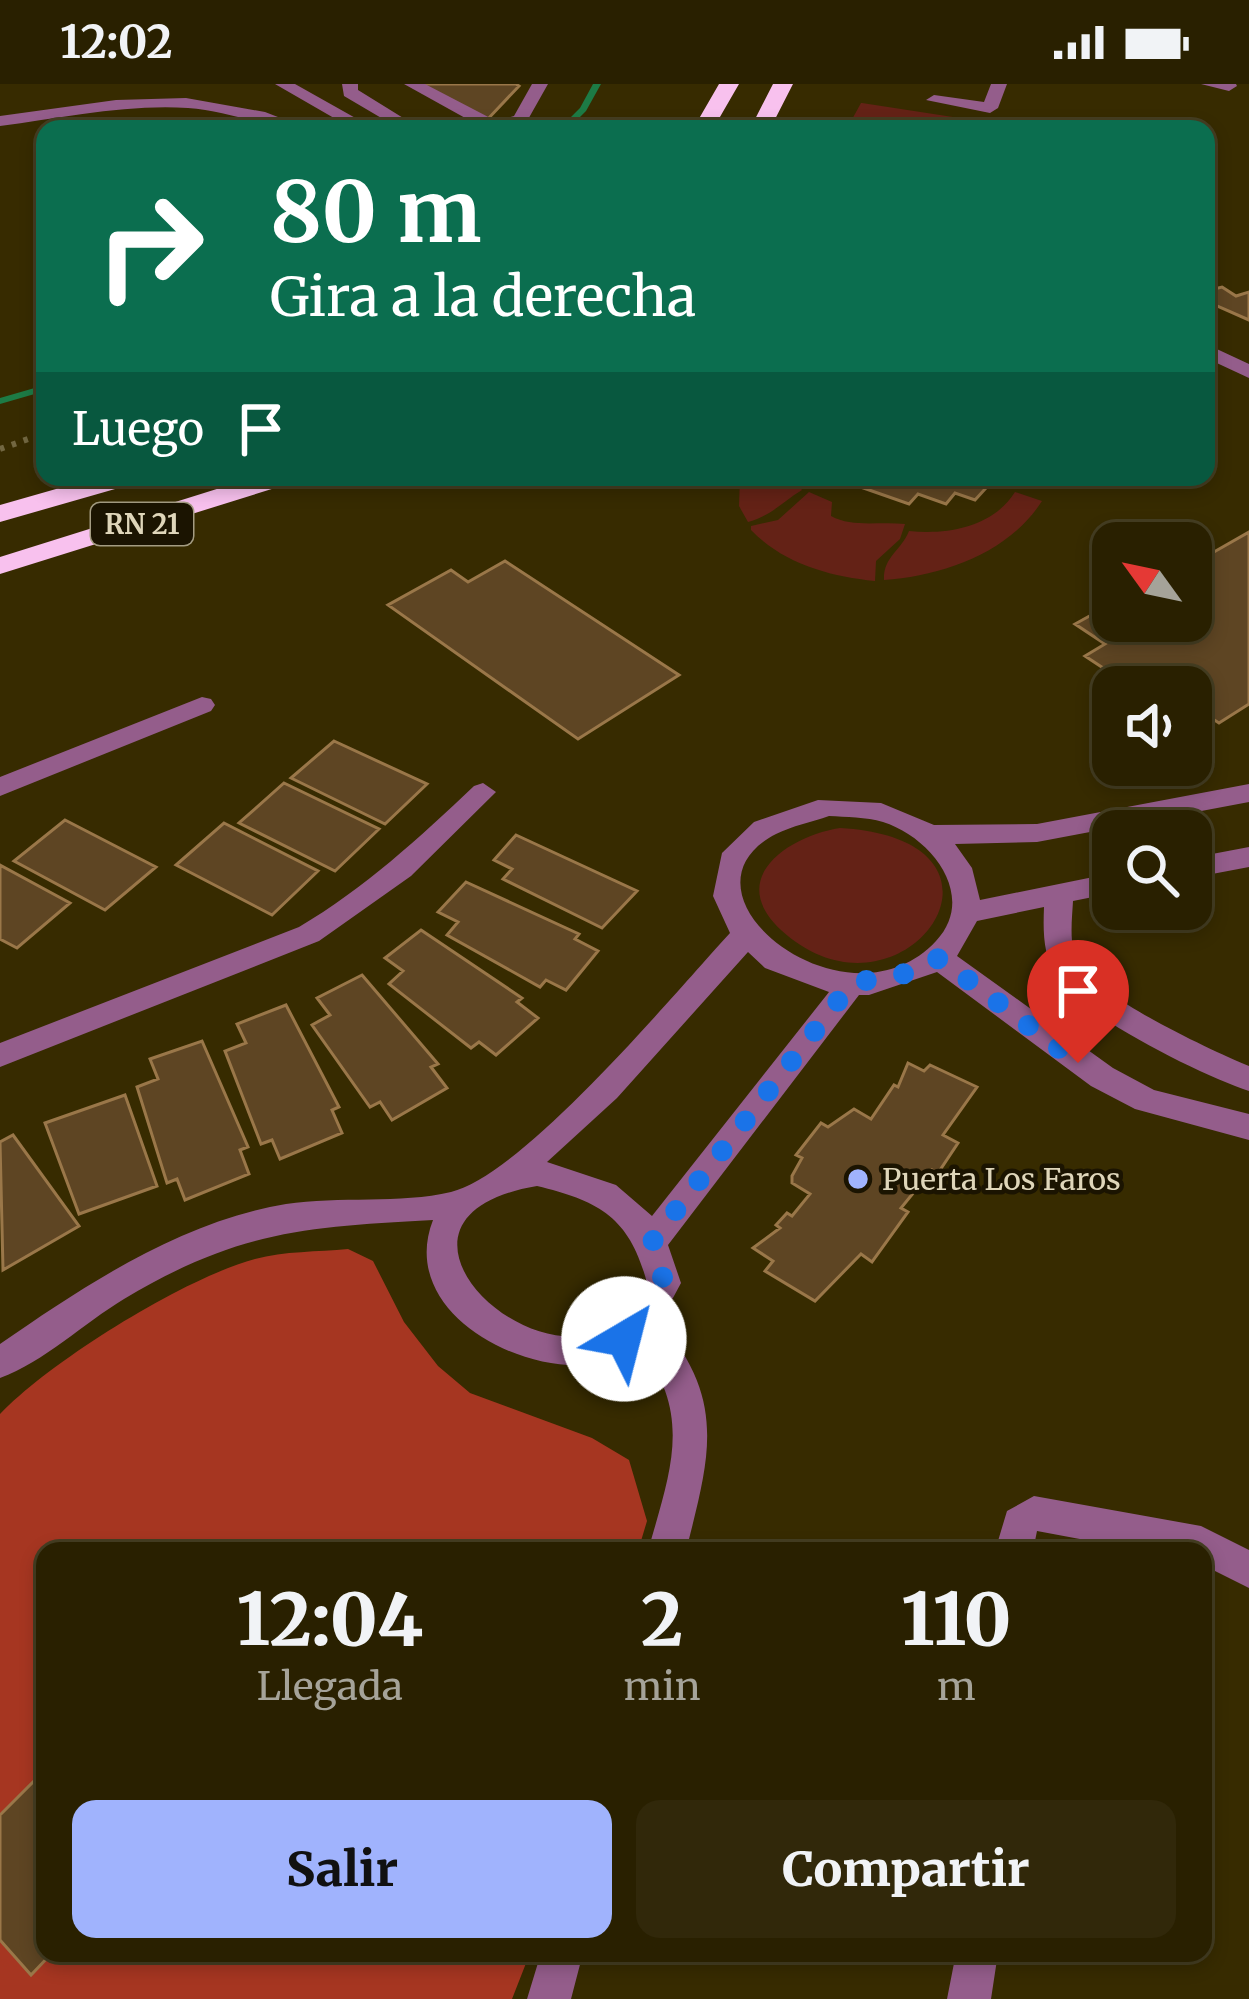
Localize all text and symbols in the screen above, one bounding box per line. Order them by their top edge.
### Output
text: 12:02 [60,14,173,70]
text: 80 m [270,159,482,265]
icon: right [72,168,228,324]
text: Gira a la derecha [270,263,696,331]
icon: arrive [228,396,294,462]
text: Luego [72,401,204,457]
road number: RN 21 [91,503,193,545]
north arrow [1092,522,1212,642]
map controls [1092,522,1212,930]
button: sound [1092,666,1212,786]
button: search [1092,810,1212,930]
pin [1027,940,1129,1063]
icon: arrive [1045,958,1111,1024]
place label: Puerta Los Faros [882,1160,1121,1198]
marker: Puerta Los Faros [845,1166,871,1192]
position arrow [561,1276,687,1402]
text: 12:04 [236,1574,423,1665]
text: 2 [641,1574,683,1665]
text: 110 [901,1574,1012,1665]
text: Llegada [257,1662,403,1711]
text: min [624,1662,701,1711]
text: m [937,1662,976,1711]
button: Salir [72,1800,612,1938]
button: Compartir [636,1800,1176,1938]

